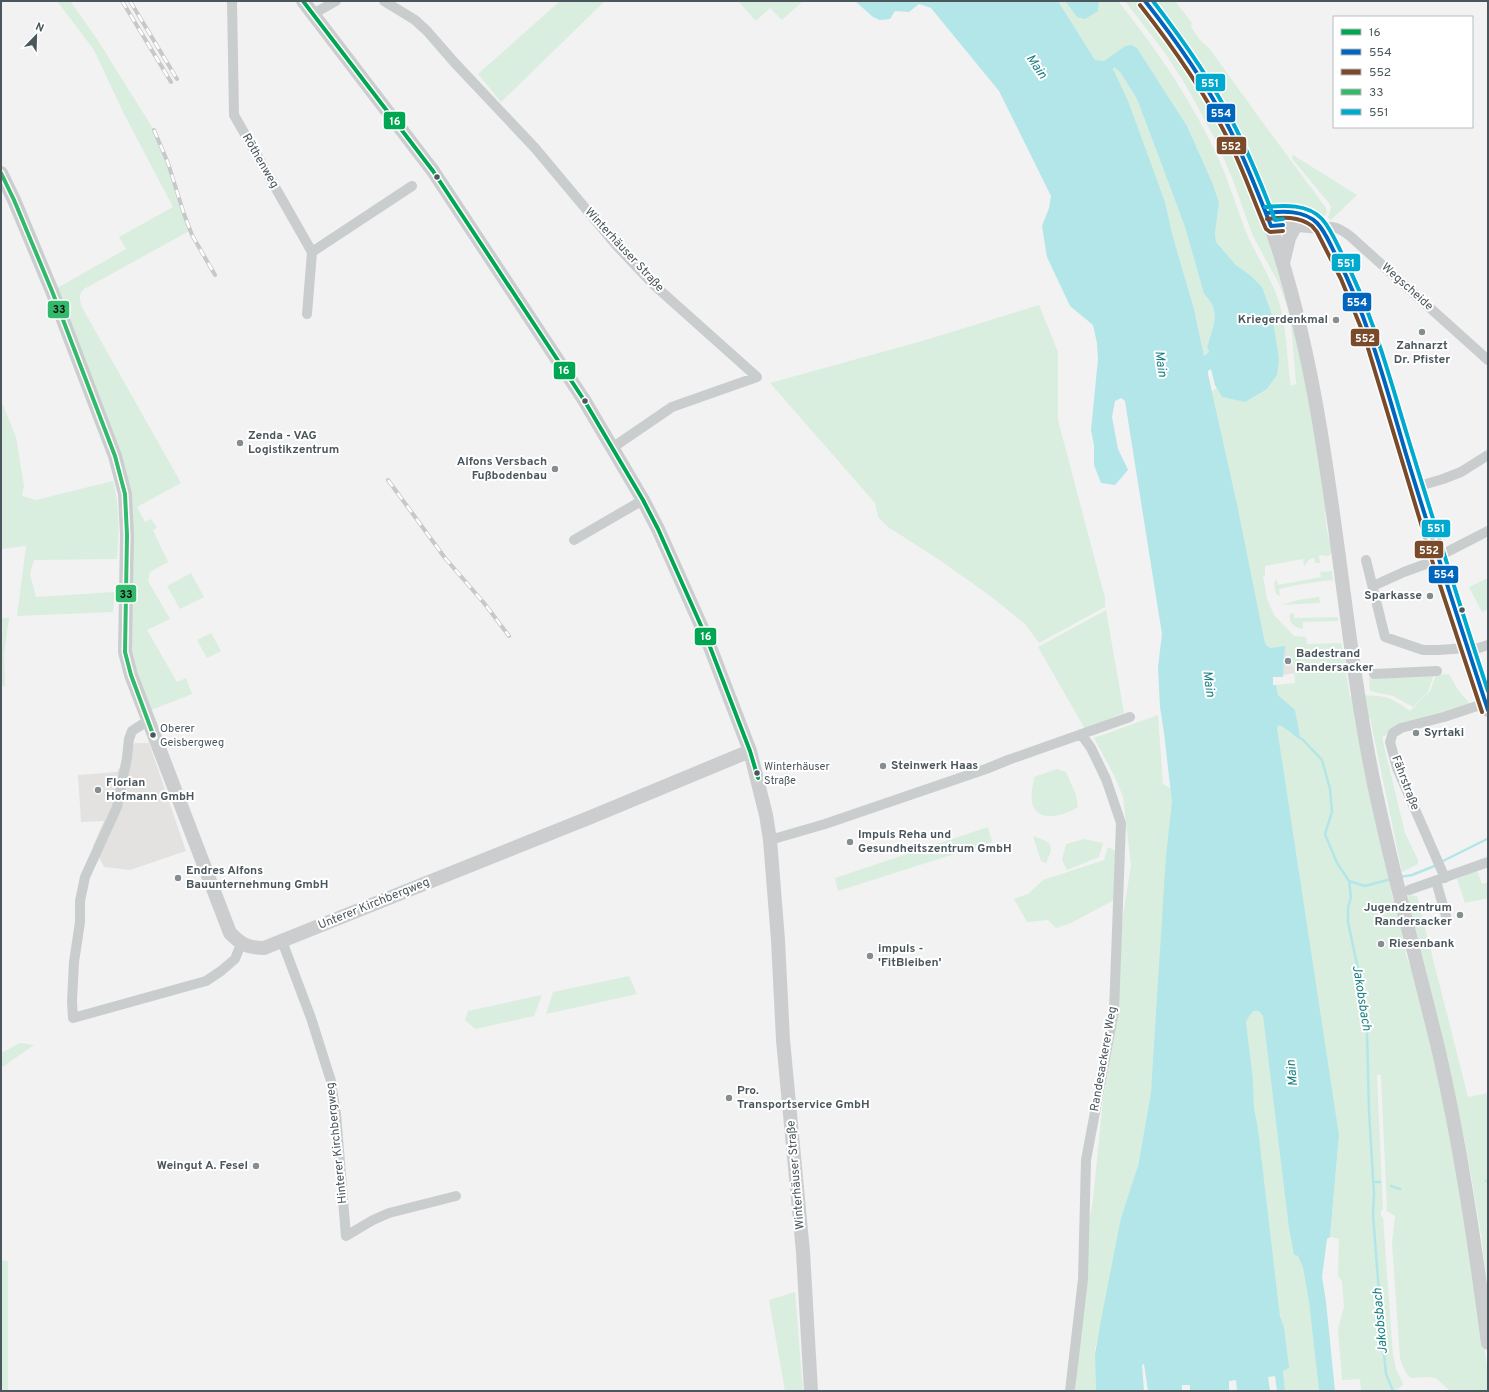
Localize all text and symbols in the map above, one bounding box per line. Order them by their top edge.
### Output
north arrow [16,16,56,56]
legend [1333,16,1473,128]
text: N [33,20,46,36]
text: 16 [1369,25,1381,41]
text: 554 [1369,45,1392,61]
water label: Main [1022,51,1050,83]
text: 552 [1369,65,1391,81]
line badge: 551 [1195,73,1226,92]
text: 551 [1201,77,1219,91]
text: 33 [1369,85,1383,101]
line badge: 554 [1206,103,1236,123]
text: 551 [1369,105,1388,121]
text: 554 [1211,107,1231,121]
line badge: 16 [383,111,406,130]
text: 16 [389,115,401,129]
street label: Röthenweg [238,131,282,191]
line badge: 552 [1216,136,1247,155]
text: 552 [1221,140,1241,154]
unlabelled marker [432,172,442,182]
street label: Winterhäuser Straße [581,204,667,296]
line badge: 551 [1331,253,1361,272]
text: 551 [1337,257,1355,271]
street label: Wegscheide [1378,260,1436,314]
line badge: 554 [1342,292,1372,312]
text: 554 [1347,296,1367,310]
line badge: 33 [47,300,70,319]
text: 33 [52,303,66,317]
place label: Kriegerdenkmal [1238,312,1328,328]
marker: Kriegerdenkmal [1331,315,1341,325]
marker: Zahnarzt Dr. Pfister [1417,327,1427,337]
line badge: 552 [1350,328,1380,347]
text: 552 [1355,332,1375,346]
place label: Zahnarzt Dr. Pfister [1394,338,1450,368]
water label: Main [1150,350,1170,378]
line badge: 16 [553,361,576,380]
text: 16 [558,364,570,378]
unlabelled marker [580,396,590,406]
place label: Zenda - VAG Logistikzentrum [248,428,339,458]
marker: Zenda - VAG Logistikzentrum [235,438,245,448]
place label: Alfons Versbach Fußbodenbau [457,454,547,484]
marker: Alfons Versbach Fußbodenbau [550,464,560,474]
line badge: 551 [1421,519,1451,538]
text: 551 [1427,522,1445,536]
line badge: 552 [1414,540,1444,559]
text: 552 [1419,544,1439,558]
line badge: 554 [1428,565,1459,584]
text: 554 [1434,568,1454,582]
line badge: 33 [115,584,137,603]
text: 33 [119,588,133,602]
place label: Sparkasse [1364,588,1422,604]
marker: Sparkasse [1425,591,1435,601]
unlabelled marker [1457,605,1467,615]
line badge: 16 [694,627,717,646]
text: 16 [700,630,712,644]
place label: Badestrand Randersacker [1296,646,1374,676]
marker: Badestrand Randersacker [1283,656,1293,666]
water label: Main [1198,670,1218,698]
place label: Oberer Geisbergweg [160,722,224,750]
place label: Syrtaki [1424,725,1464,741]
marker: Syrtaki [1411,728,1421,738]
marker: Oberer Geisbergweg [148,730,158,740]
street label: Fährstraße [1387,753,1423,813]
place label: Steinwerk Haas [891,758,978,774]
place label: Winterhäuser Straße [764,760,831,788]
marker: Steinwerk Haas [878,761,888,771]
marker: Winterhäuser Straße [752,768,762,778]
place label: Florian Hofmann GmbH [106,775,195,805]
marker: Florian Hofmann GmbH [93,785,103,795]
place label: Impuls Reha und Gesundheitszentrum GmbH [858,827,1012,857]
marker: Impuls Reha und Gesundheitszentrum GmbH [845,837,855,847]
place label: Endres Alfons Bauunternehmung GmbH [186,863,328,893]
marker: Endres Alfons Bauunternehmung GmbH [173,873,183,883]
street label: Unterer Kirchbergweg [316,874,432,934]
place label: Jugendzentrum Randersacker [1364,900,1452,930]
marker: Jugendzentrum Randersacker [1455,910,1465,920]
place label: Riesenbank [1389,936,1455,952]
marker: Riesenbank [1376,939,1386,949]
place label: impuls - 'FitBleiben' [878,941,942,971]
marker: impuls - 'FitBleiben' [865,951,875,961]
water label: Jakobsbach [1348,964,1374,1032]
street label: Randesackerer Weg [1087,1005,1121,1113]
water label: Main [1284,1059,1302,1087]
street label: Hinterer Kirchbergweg [323,1081,351,1205]
place label: Pro. Transportservice GmbH [737,1083,870,1113]
marker: Pro. Transportservice GmbH [724,1093,734,1103]
street label: Winterhäuser Straße [783,1120,809,1230]
place label: Weingut A. Fesel [157,1158,248,1174]
marker: Weingut A. Fesel [251,1161,261,1171]
water label: Jakobsbach [1370,1287,1392,1355]

